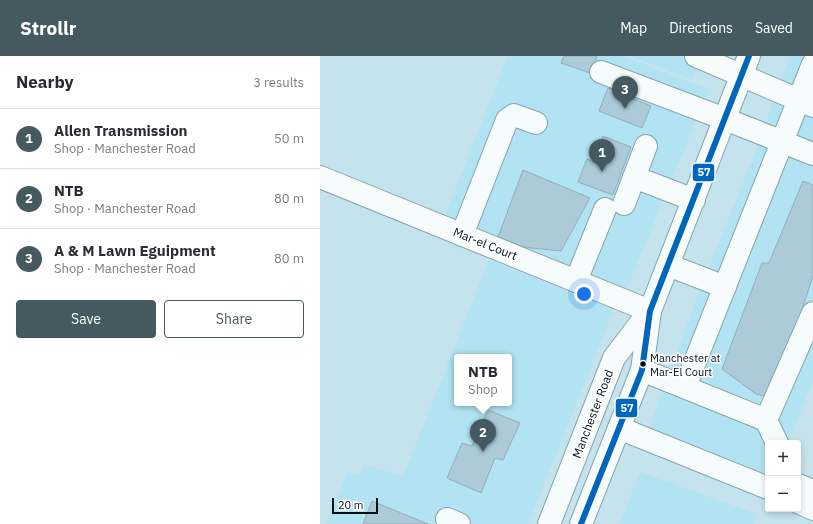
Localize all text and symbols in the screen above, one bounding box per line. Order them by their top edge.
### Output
text: Strollr [20,16,76,40]
text: Map [620,19,647,37]
text: Directions [669,19,733,37]
text: Saved [755,19,793,37]
text: Nearby [16,71,74,93]
text: 3 results [253,74,304,91]
pin: 3 [612,76,638,109]
text: Allen Transmission [54,121,188,140]
text: 1 [25,130,33,147]
text: 50 m [274,130,304,147]
pin: 1 [589,139,615,172]
text: Shop · Manchester Road [54,140,196,157]
line badge: 57 [692,163,715,182]
text: 57 [697,165,711,179]
text: NTB [54,181,84,200]
text: 2 [25,190,33,207]
text: 80 m [274,190,304,207]
text: Shop · Manchester Road [54,200,196,217]
street label: Mar-el Court [451,224,519,263]
text: A & M Lawn Eguipment [54,241,216,260]
text: 3 [25,250,33,267]
text: 80 m [274,250,304,267]
text: Shop · Manchester Road [54,260,196,277]
your location [574,284,594,304]
button: Save [16,300,156,338]
button: Share [164,300,304,338]
place label: Manchester at Mar-El Court [650,351,721,379]
popup [454,354,512,406]
marker: Manchester at Mar-El Court [638,359,648,369]
text: NTB [468,362,498,381]
street label: Manchester Road [569,367,616,460]
text: Shop [468,381,498,398]
line badge: 57 [615,398,638,418]
text: 57 [620,401,634,415]
pin: 2 [470,419,496,452]
map controls [765,440,801,512]
button: + [765,440,801,476]
button: − [765,476,801,512]
scale bar [332,496,378,515]
text: 20 m [338,498,363,512]

